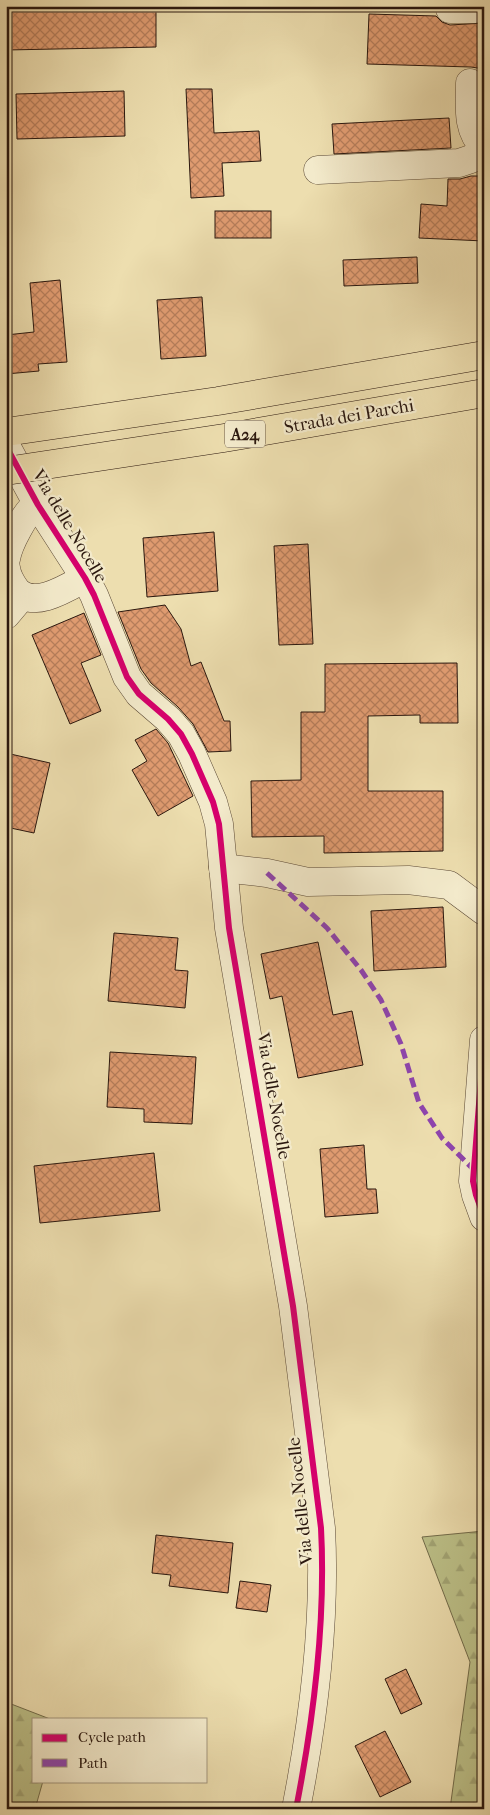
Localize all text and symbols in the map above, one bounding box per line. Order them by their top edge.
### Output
street label: Strada dei Parchi [283,395,416,438]
road number: A24 [225,420,265,448]
street label: Via delle Nocelle [27,465,112,587]
street label: Via delle Nocelle [252,1030,295,1161]
street label: Via delle Nocelle [283,1436,318,1567]
legend [32,1718,208,1782]
text: Cycle path [78,1728,146,1746]
text: Path [78,1754,108,1772]

